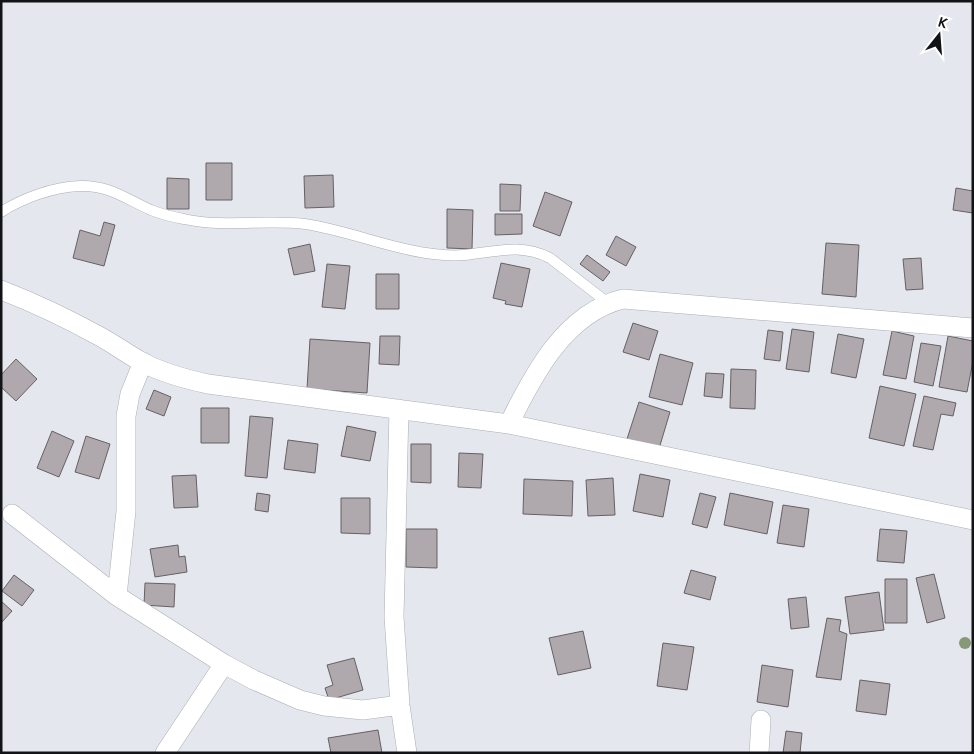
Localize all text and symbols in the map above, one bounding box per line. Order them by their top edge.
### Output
north arrow [914,10,964,60]
text: K [936,13,950,33]

